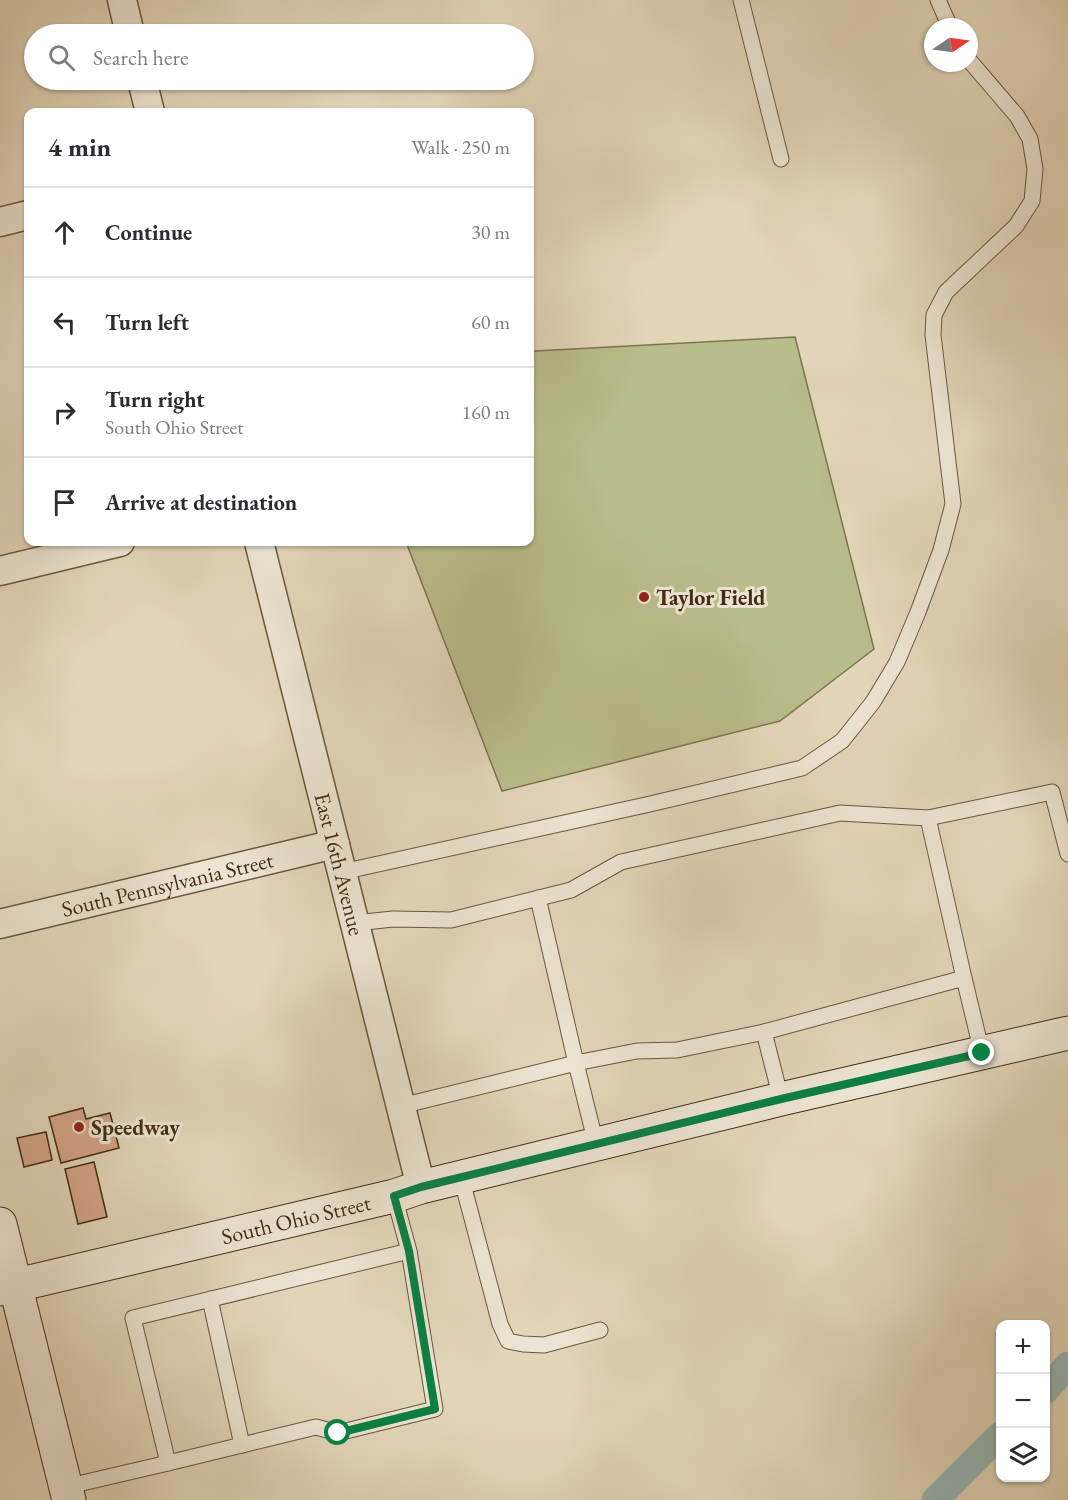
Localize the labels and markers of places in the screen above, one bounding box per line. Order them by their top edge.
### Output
place label: Taylor Field [656,583,765,612]
marker: Taylor Field [637,590,651,604]
place label: Speedway [91,1113,180,1142]
marker: Speedway [72,1120,86,1134]

